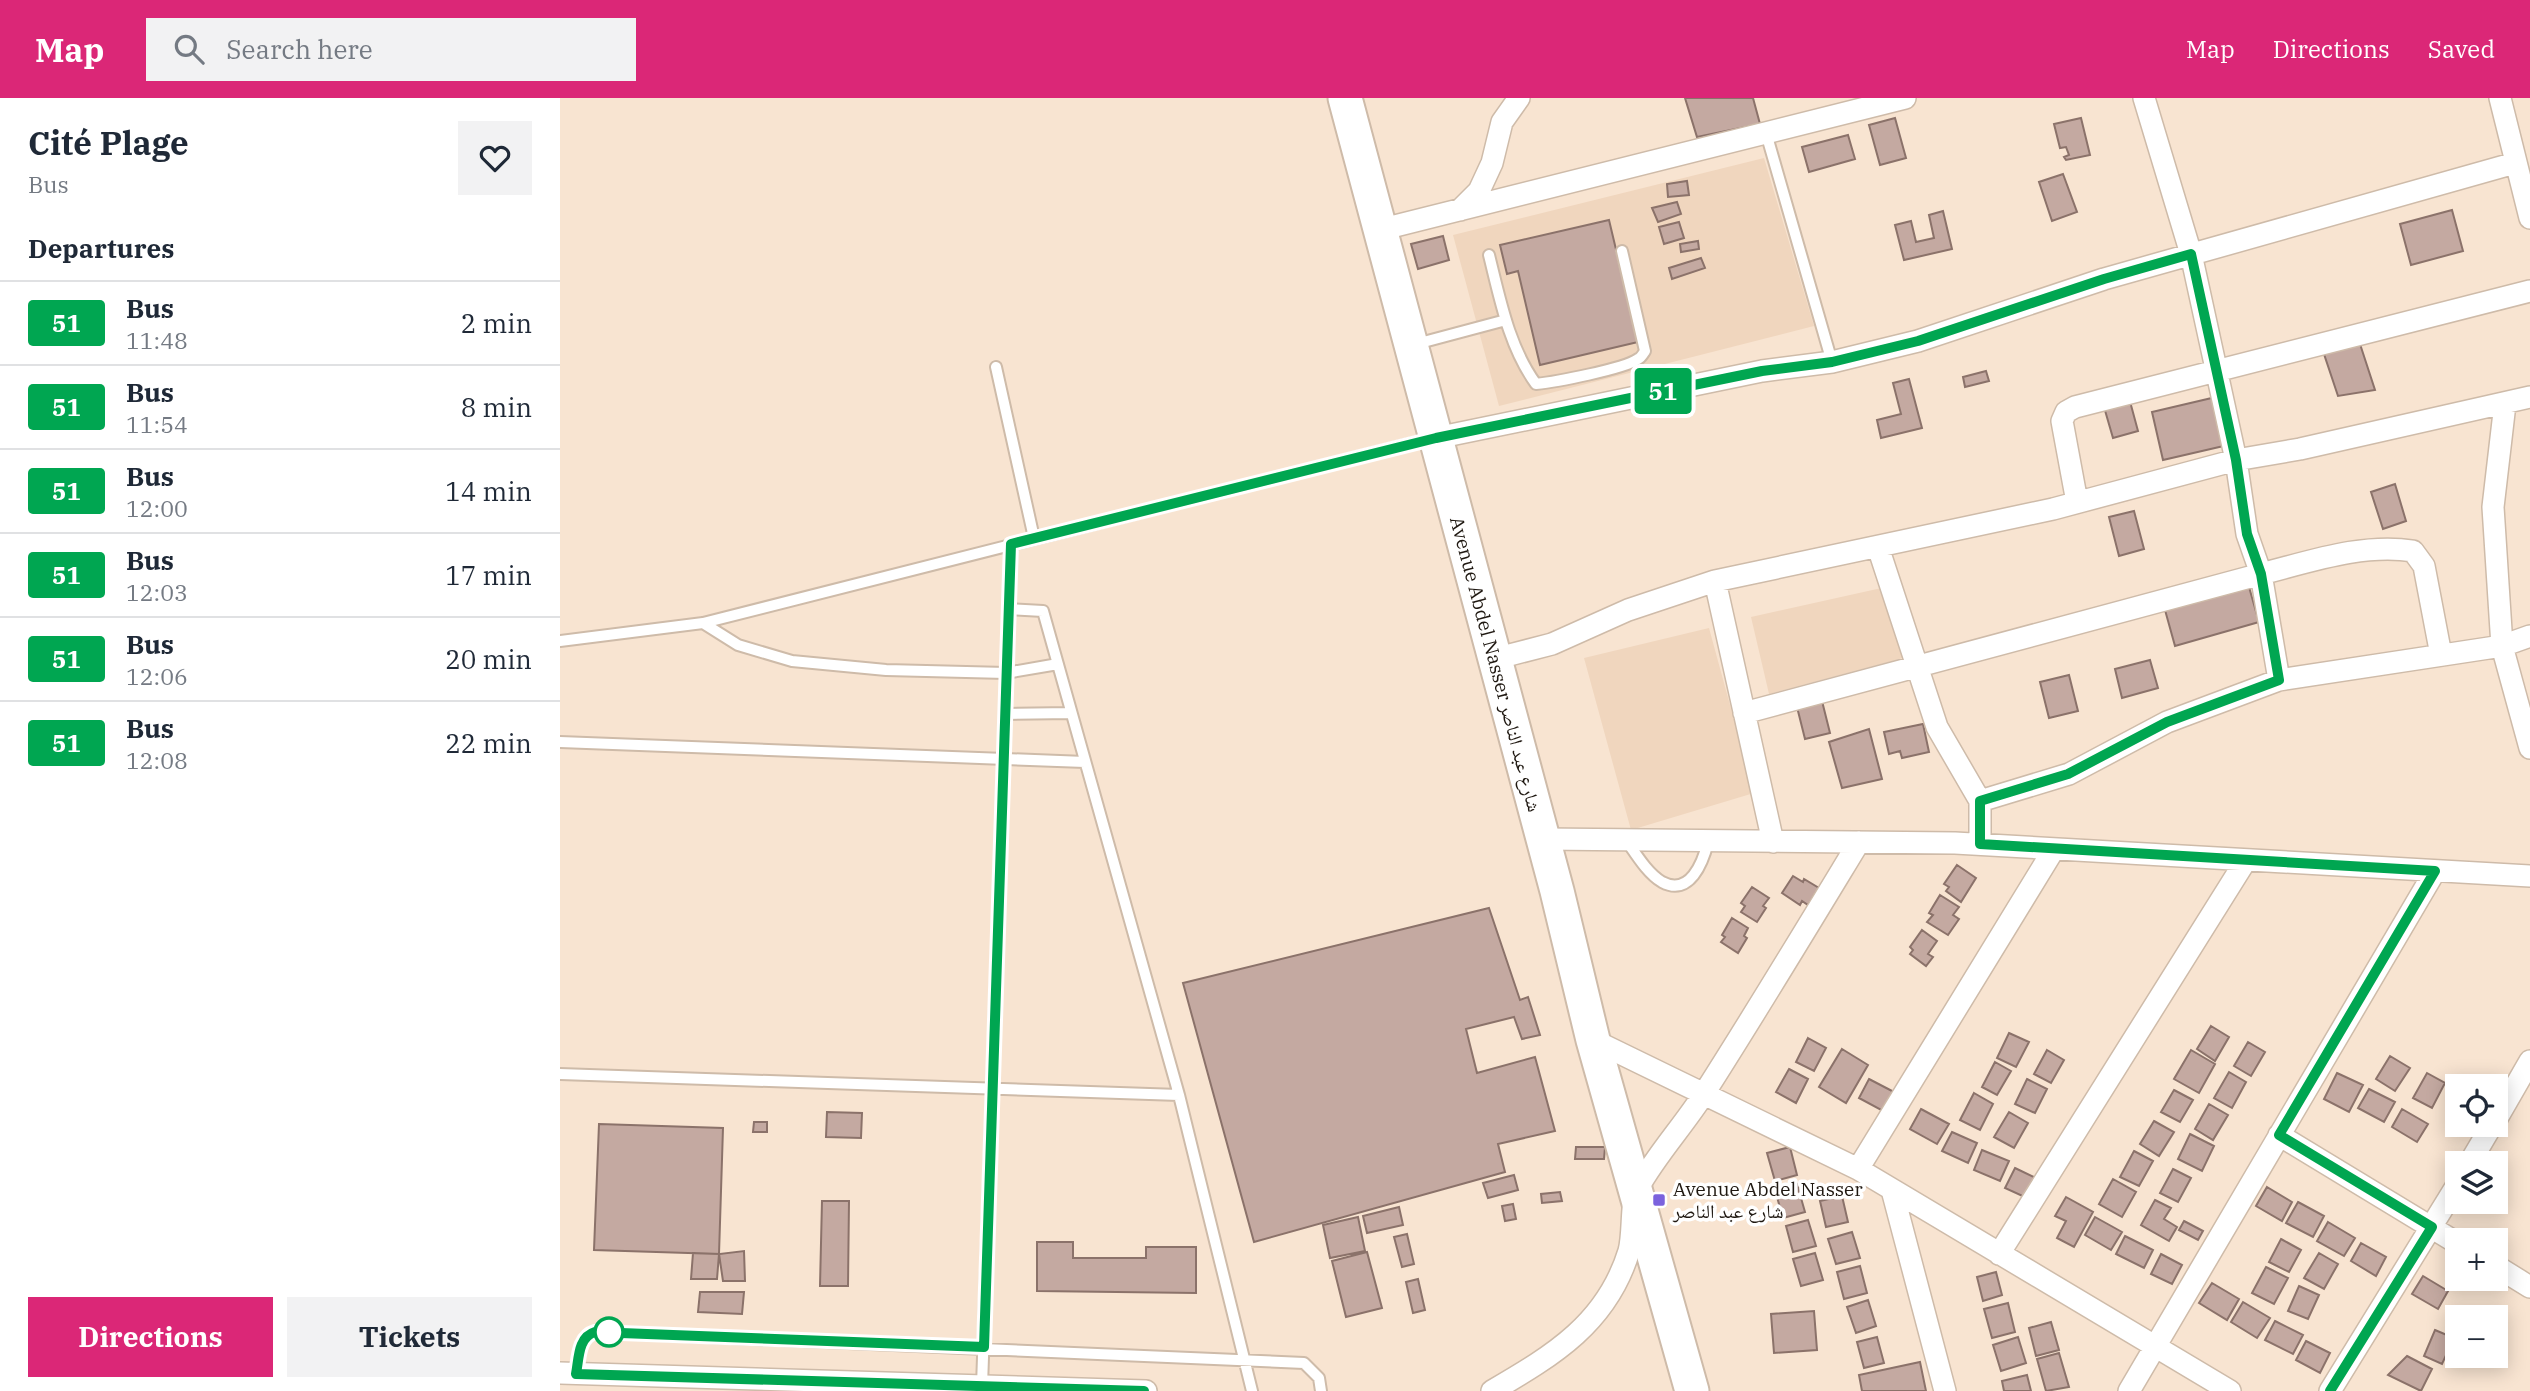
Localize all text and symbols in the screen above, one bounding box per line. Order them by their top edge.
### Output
search box [146,18,636,81]
text: Map [35,28,104,71]
icon: search [170,30,208,68]
text: Search here [226,32,373,66]
text: Map [2186,33,2235,65]
text: Directions [2273,33,2390,65]
text: Saved [2428,33,2495,65]
text: Cité Plage [28,121,189,164]
button: heart [458,121,532,195]
text: Bus [28,169,69,199]
text: Departures [28,231,174,265]
text: Bus [126,291,174,325]
text: 2 min [461,306,532,340]
text: 51 [52,307,81,339]
text: 11:48 [126,325,188,355]
line badge: 51 [1632,368,1694,414]
text: Bus [126,375,174,409]
text: 51 [1649,375,1677,407]
text: 8 min [461,390,532,424]
text: 51 [52,391,81,423]
text: 11:54 [126,409,188,439]
text: Bus [126,459,174,493]
text: 14 min [445,474,532,508]
text: 51 [52,475,81,507]
text: 12:00 [126,493,188,523]
street label: Avenue Abdel Nasser شارع عبد الناصر [1445,514,1547,814]
text: Bus [126,543,174,577]
text: 17 min [445,558,532,592]
text: 51 [52,559,81,591]
text: 12:03 [126,577,188,607]
text: Bus [126,627,174,661]
text: 20 min [445,642,532,676]
text: 51 [52,643,81,675]
text: 12:06 [126,661,188,691]
text: Bus [126,711,174,745]
text: 22 min [445,726,532,760]
text: 51 [52,727,81,759]
text: 12:08 [126,745,188,775]
map controls [2445,1074,2508,1368]
button: locate [2445,1074,2508,1137]
button: layers [2445,1151,2508,1214]
place label: Avenue Abdel Nasser شارع عبد الناصر [1672,1177,1863,1223]
marker: Avenue Abdel Nasser شارع عبد الناصر [1651,1192,1667,1208]
button: + [2445,1228,2508,1291]
button: Directions [28,1297,273,1377]
button: Tickets [287,1297,532,1377]
button: − [2445,1305,2508,1368]
unlabelled marker [594,1317,624,1347]

